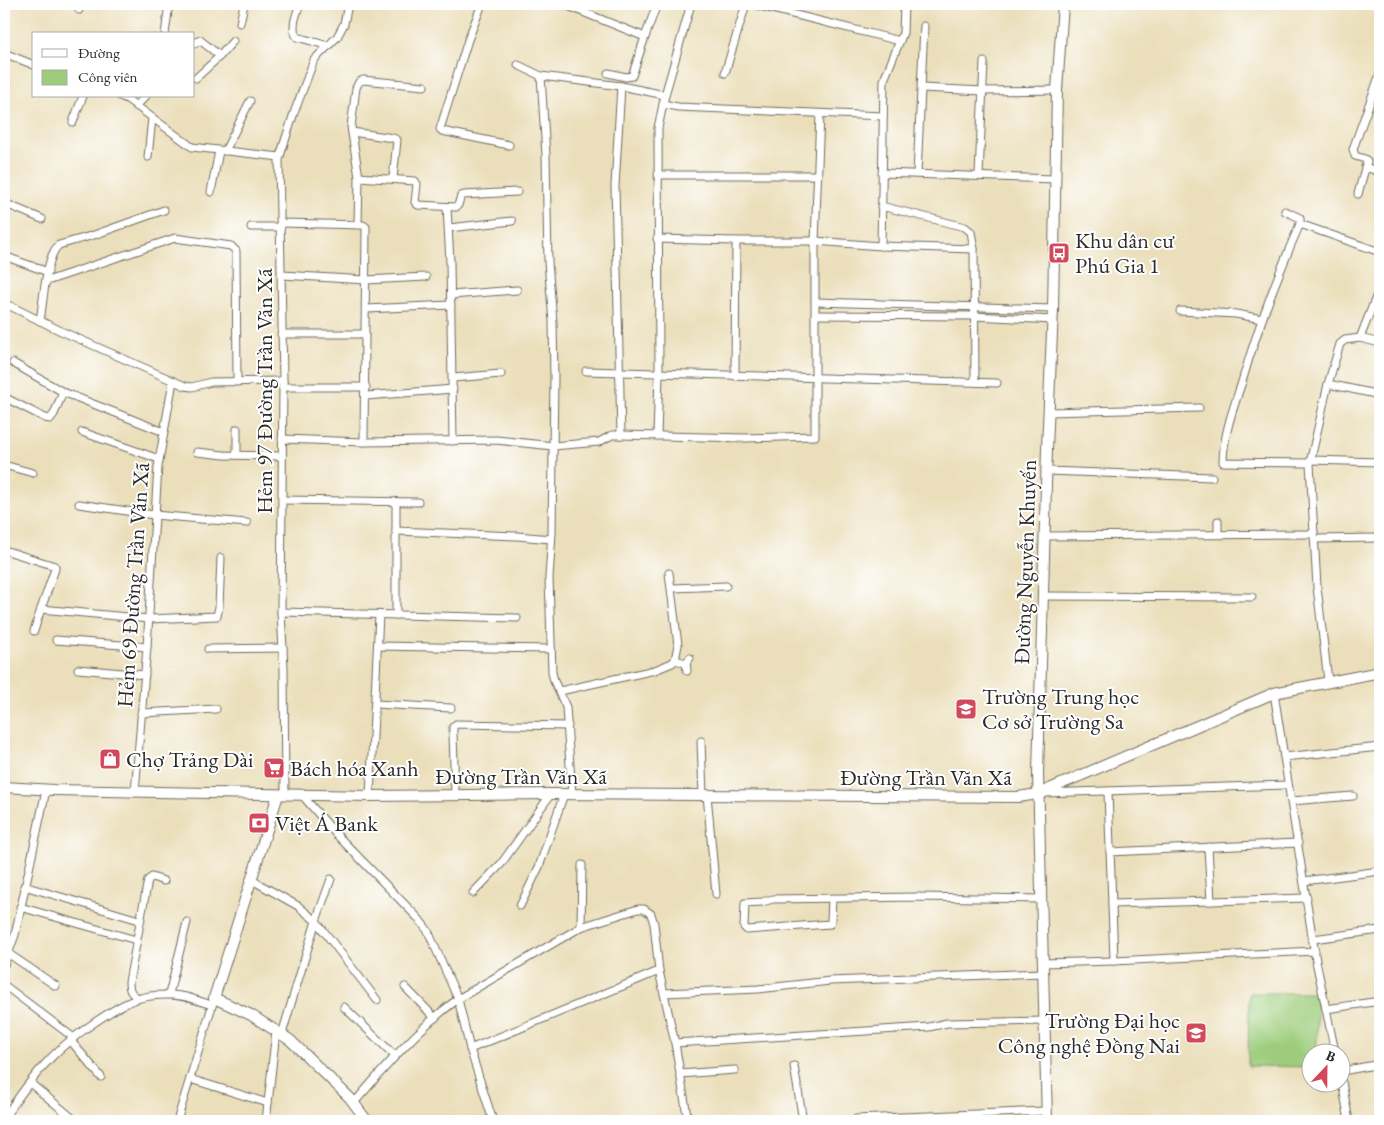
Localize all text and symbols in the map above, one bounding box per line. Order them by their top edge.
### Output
legend [32,32,195,98]
text: Đường [78,43,120,62]
text: Công viên [78,67,138,86]
place label: Khu dân cư Phú Gia 1 [1075,226,1175,280]
bus stop icon: Khu dân cư Phú Gia 1 [1047,241,1071,265]
street label: Hẻm 97 Đường Trần Văn Xã [250,268,279,514]
street label: Đường Nguyễn Khuyến [1007,459,1043,665]
street label: Hẻm 69 Đường Trần Văn Xã [110,461,156,708]
place label: Trường Trung học Cơ sở Trường Sa [982,682,1139,736]
school or university icon: Trường Trung học Cơ sở Trường Sa [954,697,978,721]
place label: Chợ Trảng Dài [126,745,254,774]
shop icon: Chợ Trảng Dài [98,747,122,771]
place label: Bách hóa Xanh [290,754,419,783]
supermarket icon: Bách hóa Xanh [262,756,286,780]
street label: Đường Trần Văn Xã [435,762,607,791]
street label: Đường Trần Văn Xã [840,763,1012,792]
place label: Việt Á Bank [275,809,379,838]
bank icon: Việt Á Bank [247,811,271,835]
place label: Trường Đại học Công nghệ Đồng Nai [998,1006,1180,1060]
school or university icon: Trường Đại học Công nghệ Đồng Nai [1184,1021,1208,1045]
north arrow [1302,1042,1352,1092]
text: B [1323,1046,1339,1066]

